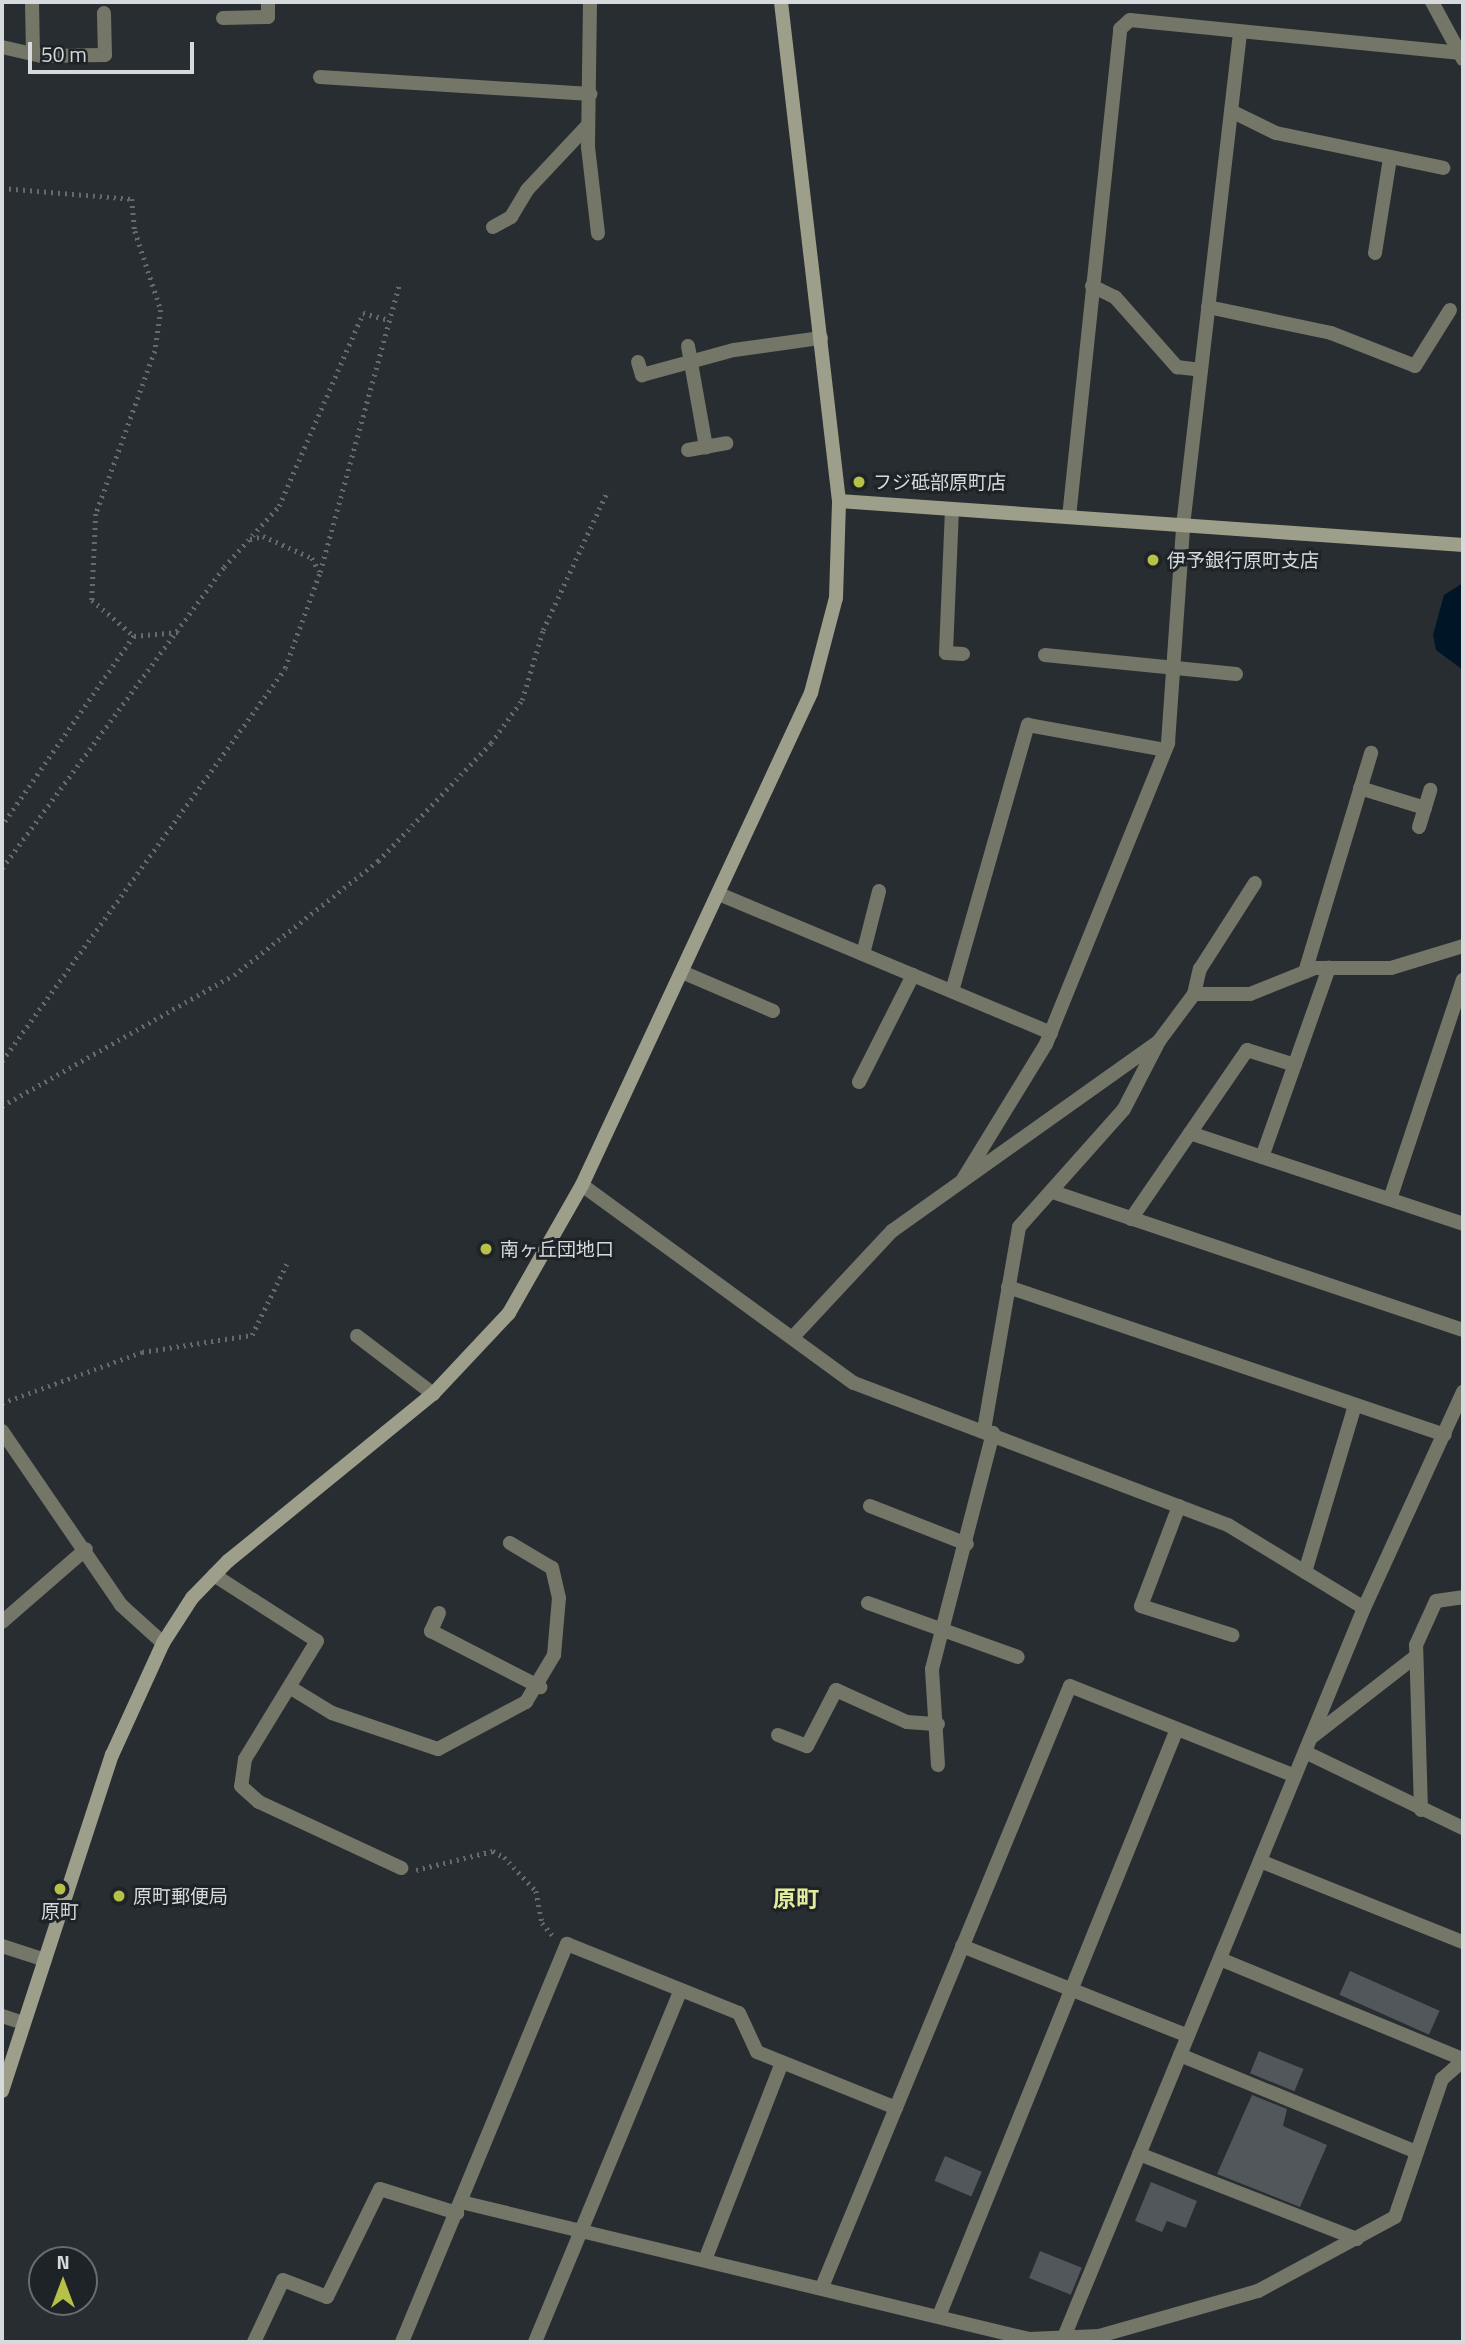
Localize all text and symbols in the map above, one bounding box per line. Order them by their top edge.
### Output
scale bar [32,28,198,72]
text: 50 m [41,38,87,70]
place label: フジ砥部原町店 [873,471,1006,493]
marker: フジ砥部原町店 [851,474,867,490]
place label: 伊予銀行原町支店 [1167,549,1319,571]
marker: 伊予銀行原町支店 [1145,552,1161,568]
place label: 南ヶ丘団地口 [500,1238,614,1260]
marker: 南ヶ丘団地口 [478,1241,494,1257]
marker: 原町 [52,1881,68,1897]
place label: 原町郵便局 [133,1885,228,1907]
district label: 原町 [773,1885,819,1913]
marker: 原町郵便局 [111,1888,127,1904]
place label: 原町 [41,1900,79,1922]
north arrow [28,2246,98,2316]
text: N [56,2247,70,2276]

